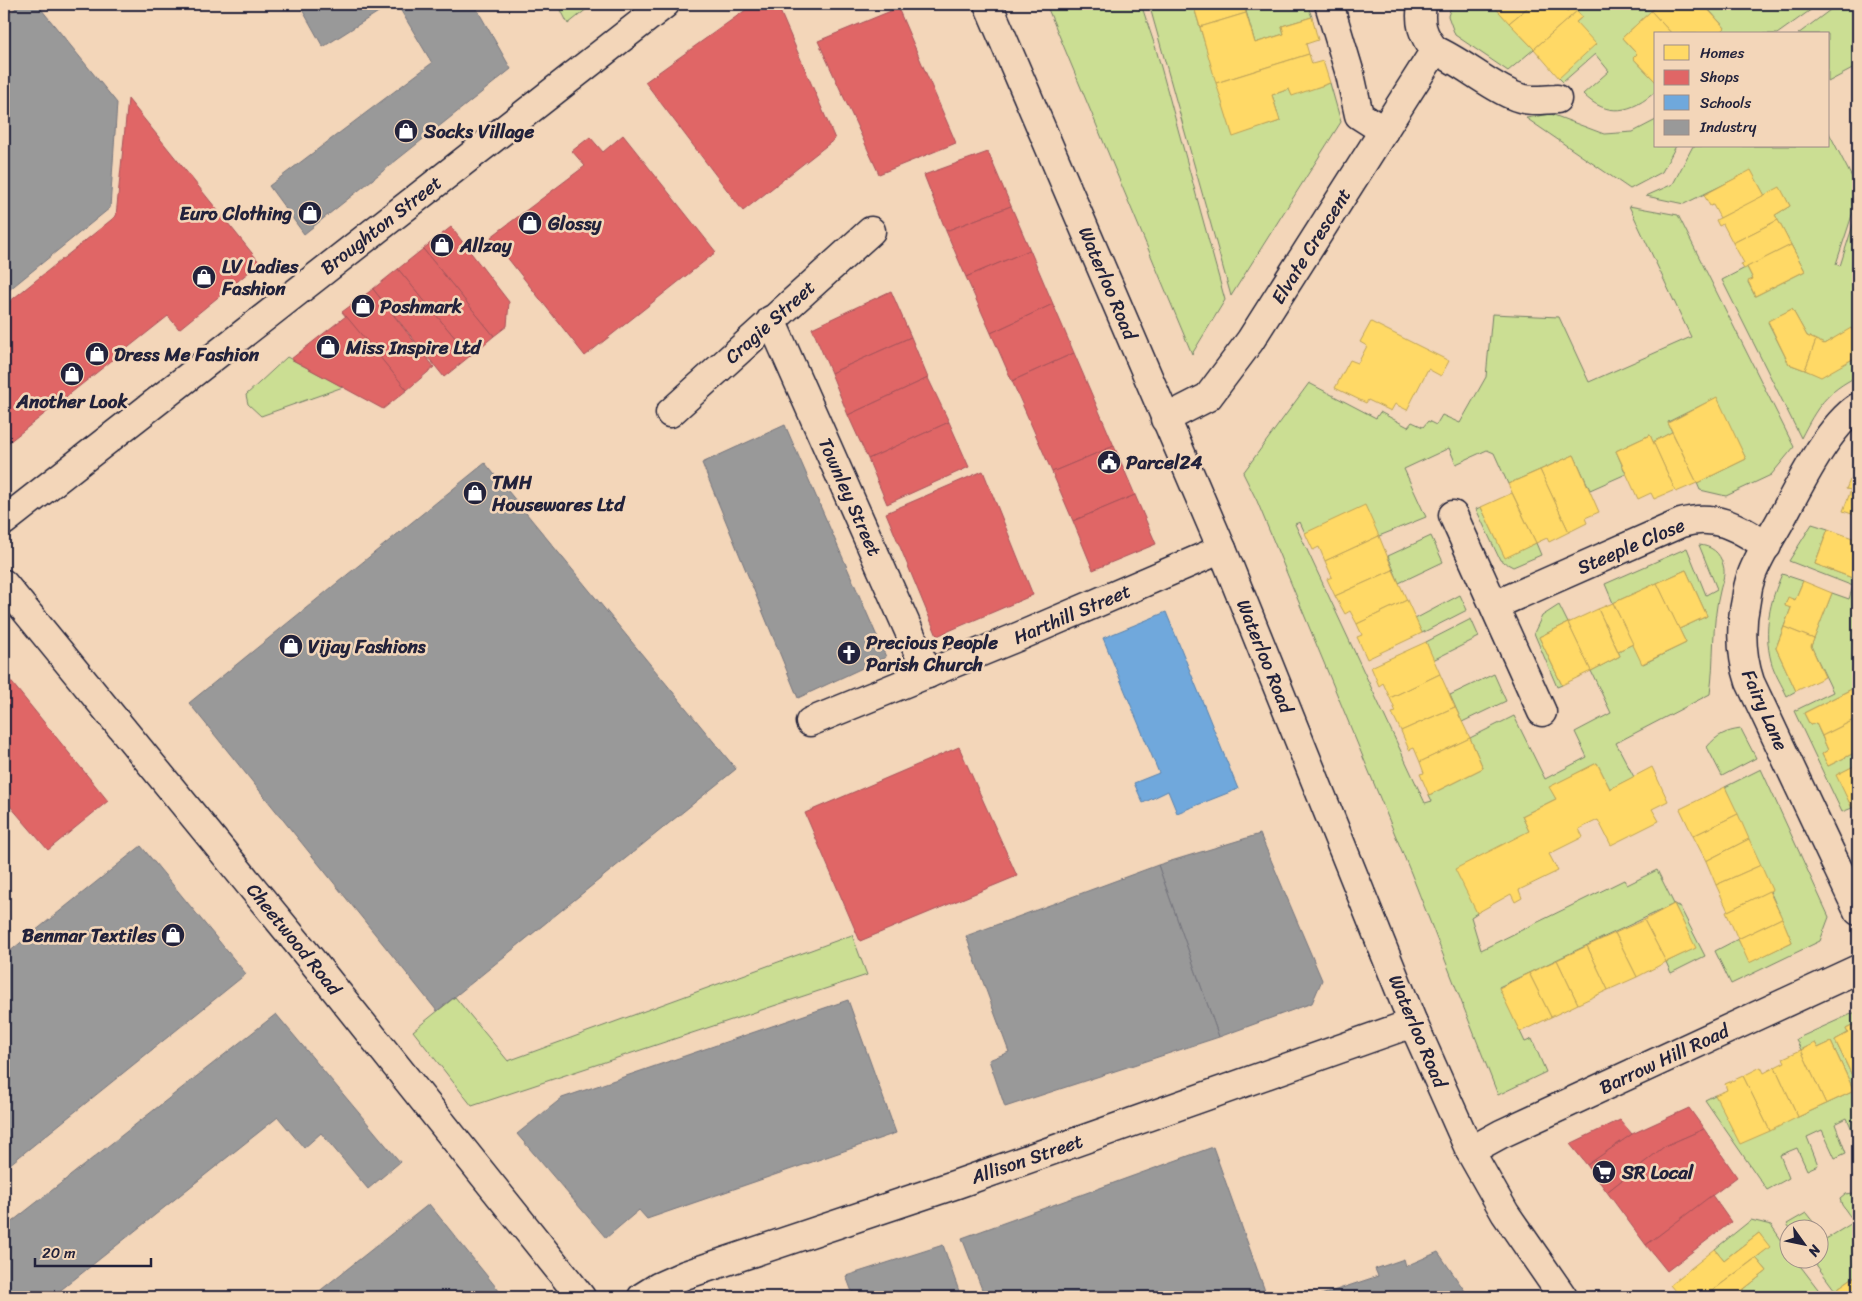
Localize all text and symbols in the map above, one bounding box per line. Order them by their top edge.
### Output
legend [1654,32,1830,148]
text: Homes [1700,40,1744,66]
text: Shops [1700,64,1740,90]
text: Schools [1700,90,1751,116]
text: Industry [1699,114,1757,140]
place label: Socks Village [423,115,534,148]
shop icon: Socks Village [393,118,419,144]
street label: Broughton Street [313,167,449,283]
street label: Elvate Crescent [1262,181,1360,311]
place label: Euro Clothing [180,197,292,230]
shop icon: Euro Clothing [297,200,323,226]
place label: Glossy [547,207,602,240]
shop icon: Glossy [517,210,543,236]
street label: Waterloo Road [1069,221,1147,347]
place label: Allzay [459,229,513,262]
shop icon: Allzay [429,232,455,258]
place label: LV Ladies Fashion [221,250,300,305]
shop icon: LV Ladies Fashion [191,264,217,290]
street label: Cragie Street [717,272,823,372]
place label: Poshmark [380,290,463,323]
shop icon: Poshmark [350,293,376,319]
place label: Miss Inspire Ltd [345,331,483,364]
shop icon: Miss Inspire Ltd [315,334,341,360]
place label: Dress Me Fashion [114,338,260,371]
shop icon: Dress Me Fashion [84,341,110,367]
shop icon: Another Look [59,361,85,387]
place label: Another Look [15,385,128,418]
street label: Townley Street [809,432,891,562]
place label: Parcel24 [1126,446,1202,479]
public building icon: Parcel24 [1096,449,1122,475]
place label: TMH Housewares Ltd [491,466,626,521]
shop icon: TMH Housewares Ltd [462,480,488,506]
street label: Steeple Close [1572,508,1690,584]
street label: Harthill Street [1008,574,1136,654]
street label: Waterloo Road [1227,594,1304,720]
place label: Precious People Parish Church [866,626,998,681]
place label: Vijay Fashions [308,630,427,663]
shop icon: Vijay Fashions [278,633,304,659]
church icon: Precious People Parish Church [836,640,862,666]
street label: Fairy Lane [1732,664,1798,756]
street label: Cheetwood Road [238,875,351,1004]
place label: Benmar Textiles [22,919,157,952]
shop icon: Benmar Textiles [160,922,186,948]
street label: Waterloo Road [1379,969,1457,1095]
street label: Barrow Hill Road [1594,1014,1736,1104]
street label: Allison Street [966,1124,1087,1194]
place label: SR Local [1621,1156,1695,1189]
supermarket icon: SR Local [1591,1159,1617,1185]
north arrow [1780,1218,1830,1268]
scale bar [35,1236,151,1268]
text: N [1801,1239,1828,1262]
text: 20 m [42,1240,76,1266]

